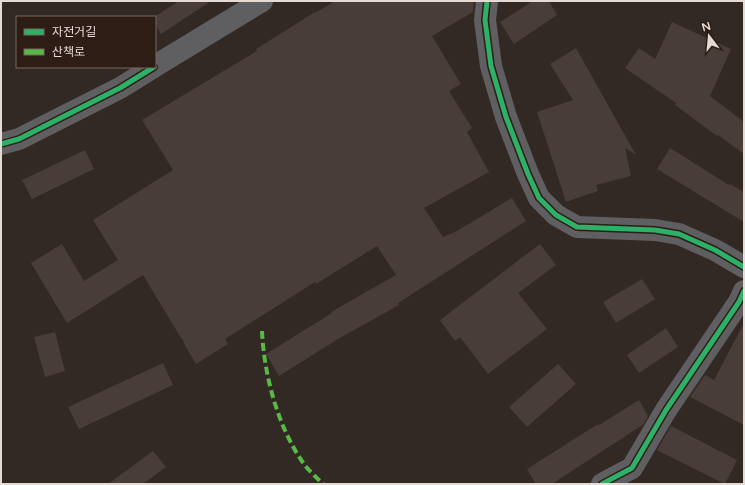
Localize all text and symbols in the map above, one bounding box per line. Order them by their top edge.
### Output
legend [16,16,156,68]
north arrow [689,16,729,56]
text: N [700,19,712,34]
text: 자전거길 [52,25,96,39]
text: 산책로 [52,45,85,59]

